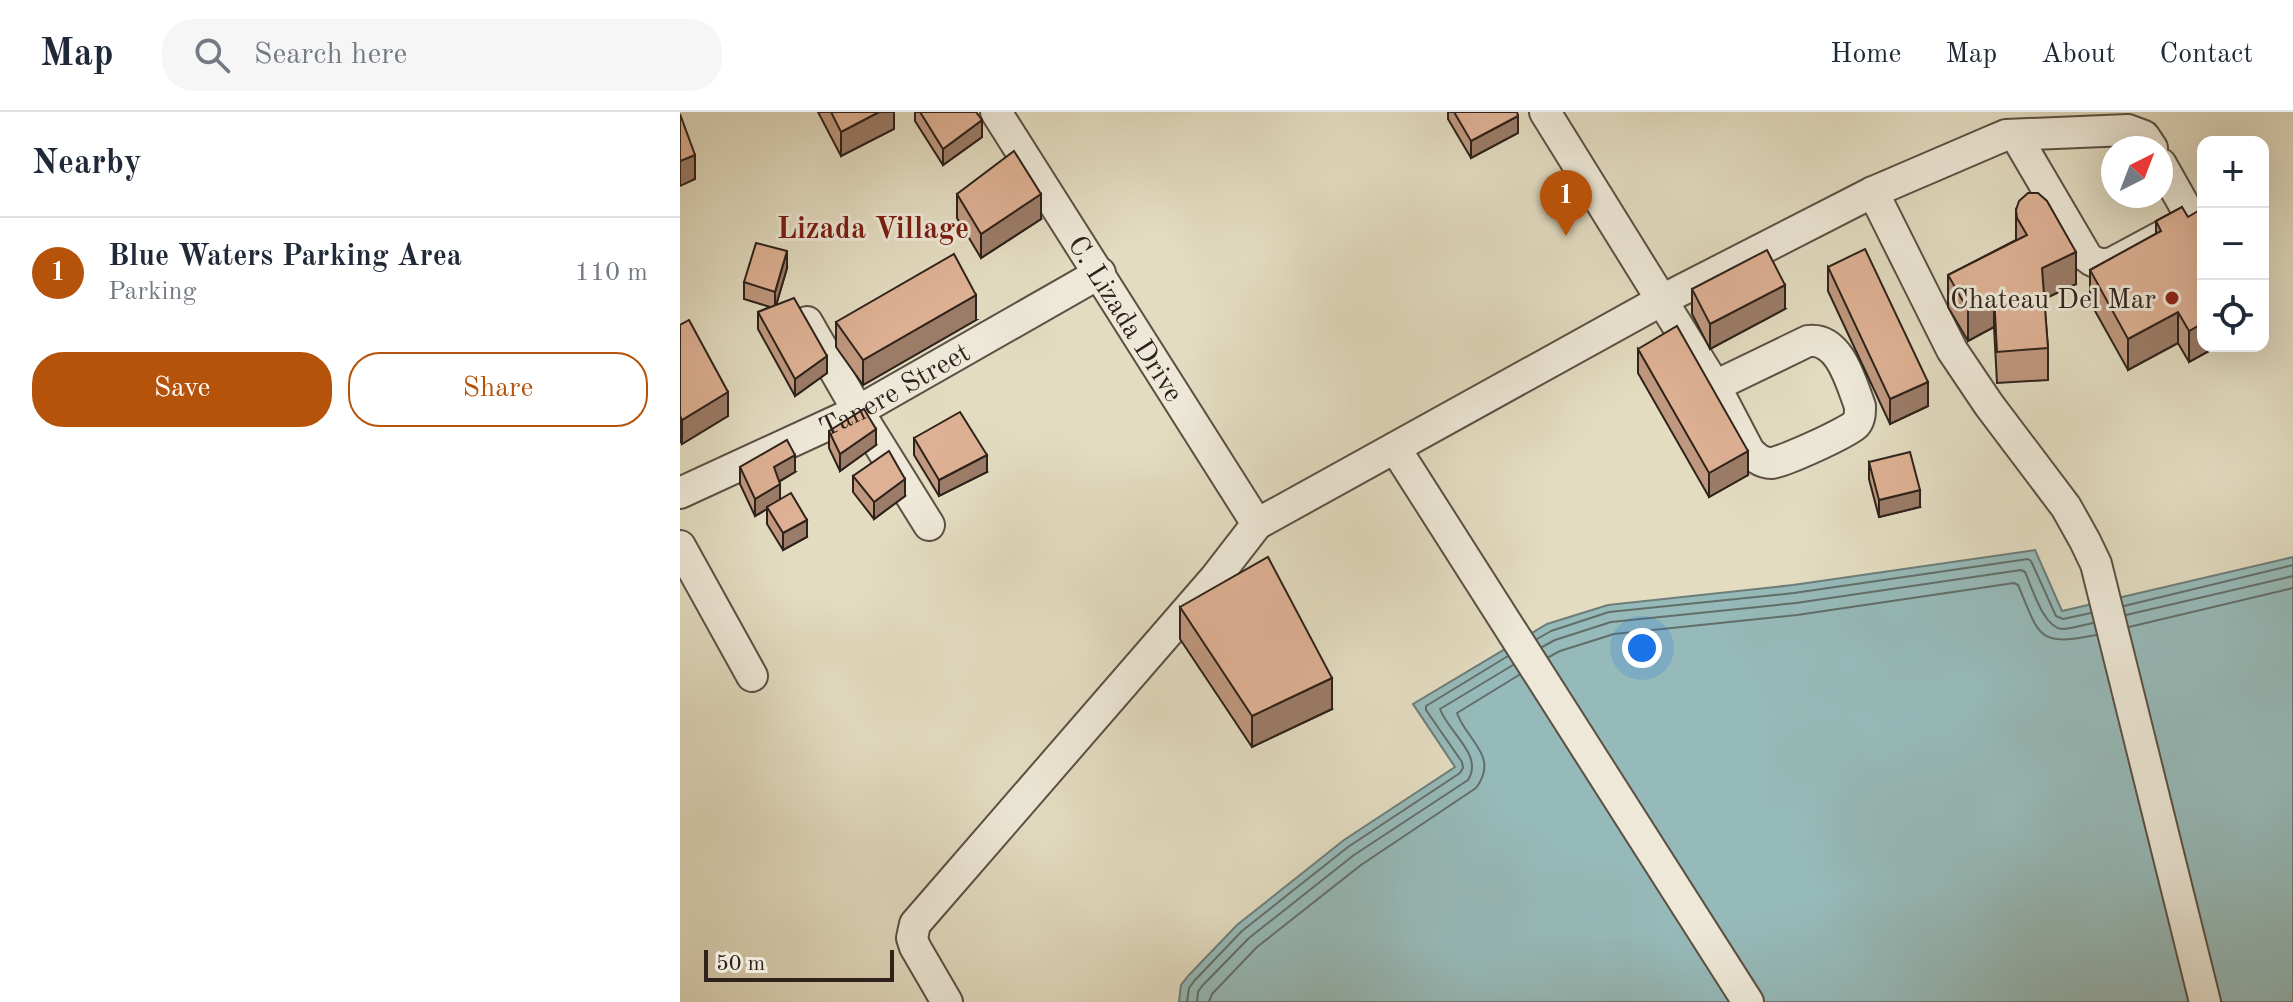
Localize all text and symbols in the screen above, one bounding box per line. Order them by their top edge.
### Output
search box [162,19,722,91]
icon: search [190,33,234,77]
text: Map [40,36,114,74]
text: Search here [254,40,407,70]
text: Home [1830,41,1901,69]
text: Map [1945,41,1997,69]
text: About [2041,41,2116,69]
text: Contact [2160,41,2253,69]
north arrow [2101,136,2173,208]
map controls [2197,136,2269,352]
button: + [2197,136,2269,208]
text: Nearby [32,147,142,181]
pin: 1 [1540,170,1592,236]
button: − [2197,208,2269,280]
district label: Lizada Village [777,215,969,245]
street label: C. Lizada Drive [1061,232,1187,408]
text: Blue Waters Parking Area [108,242,462,272]
text: 1 [50,260,66,286]
text: 110 m [575,260,648,286]
text: Parking [108,279,197,305]
button: locate [2197,280,2269,352]
place label: Chateau Del Mar [1950,287,2156,315]
marker: Chateau Del Mar [2163,289,2181,307]
street label: Tanere Street [816,339,975,444]
button: Save [32,352,332,427]
button: Share [348,352,648,427]
your location [1622,628,1662,668]
scale bar [704,946,894,982]
text: 50 m [716,953,765,975]

